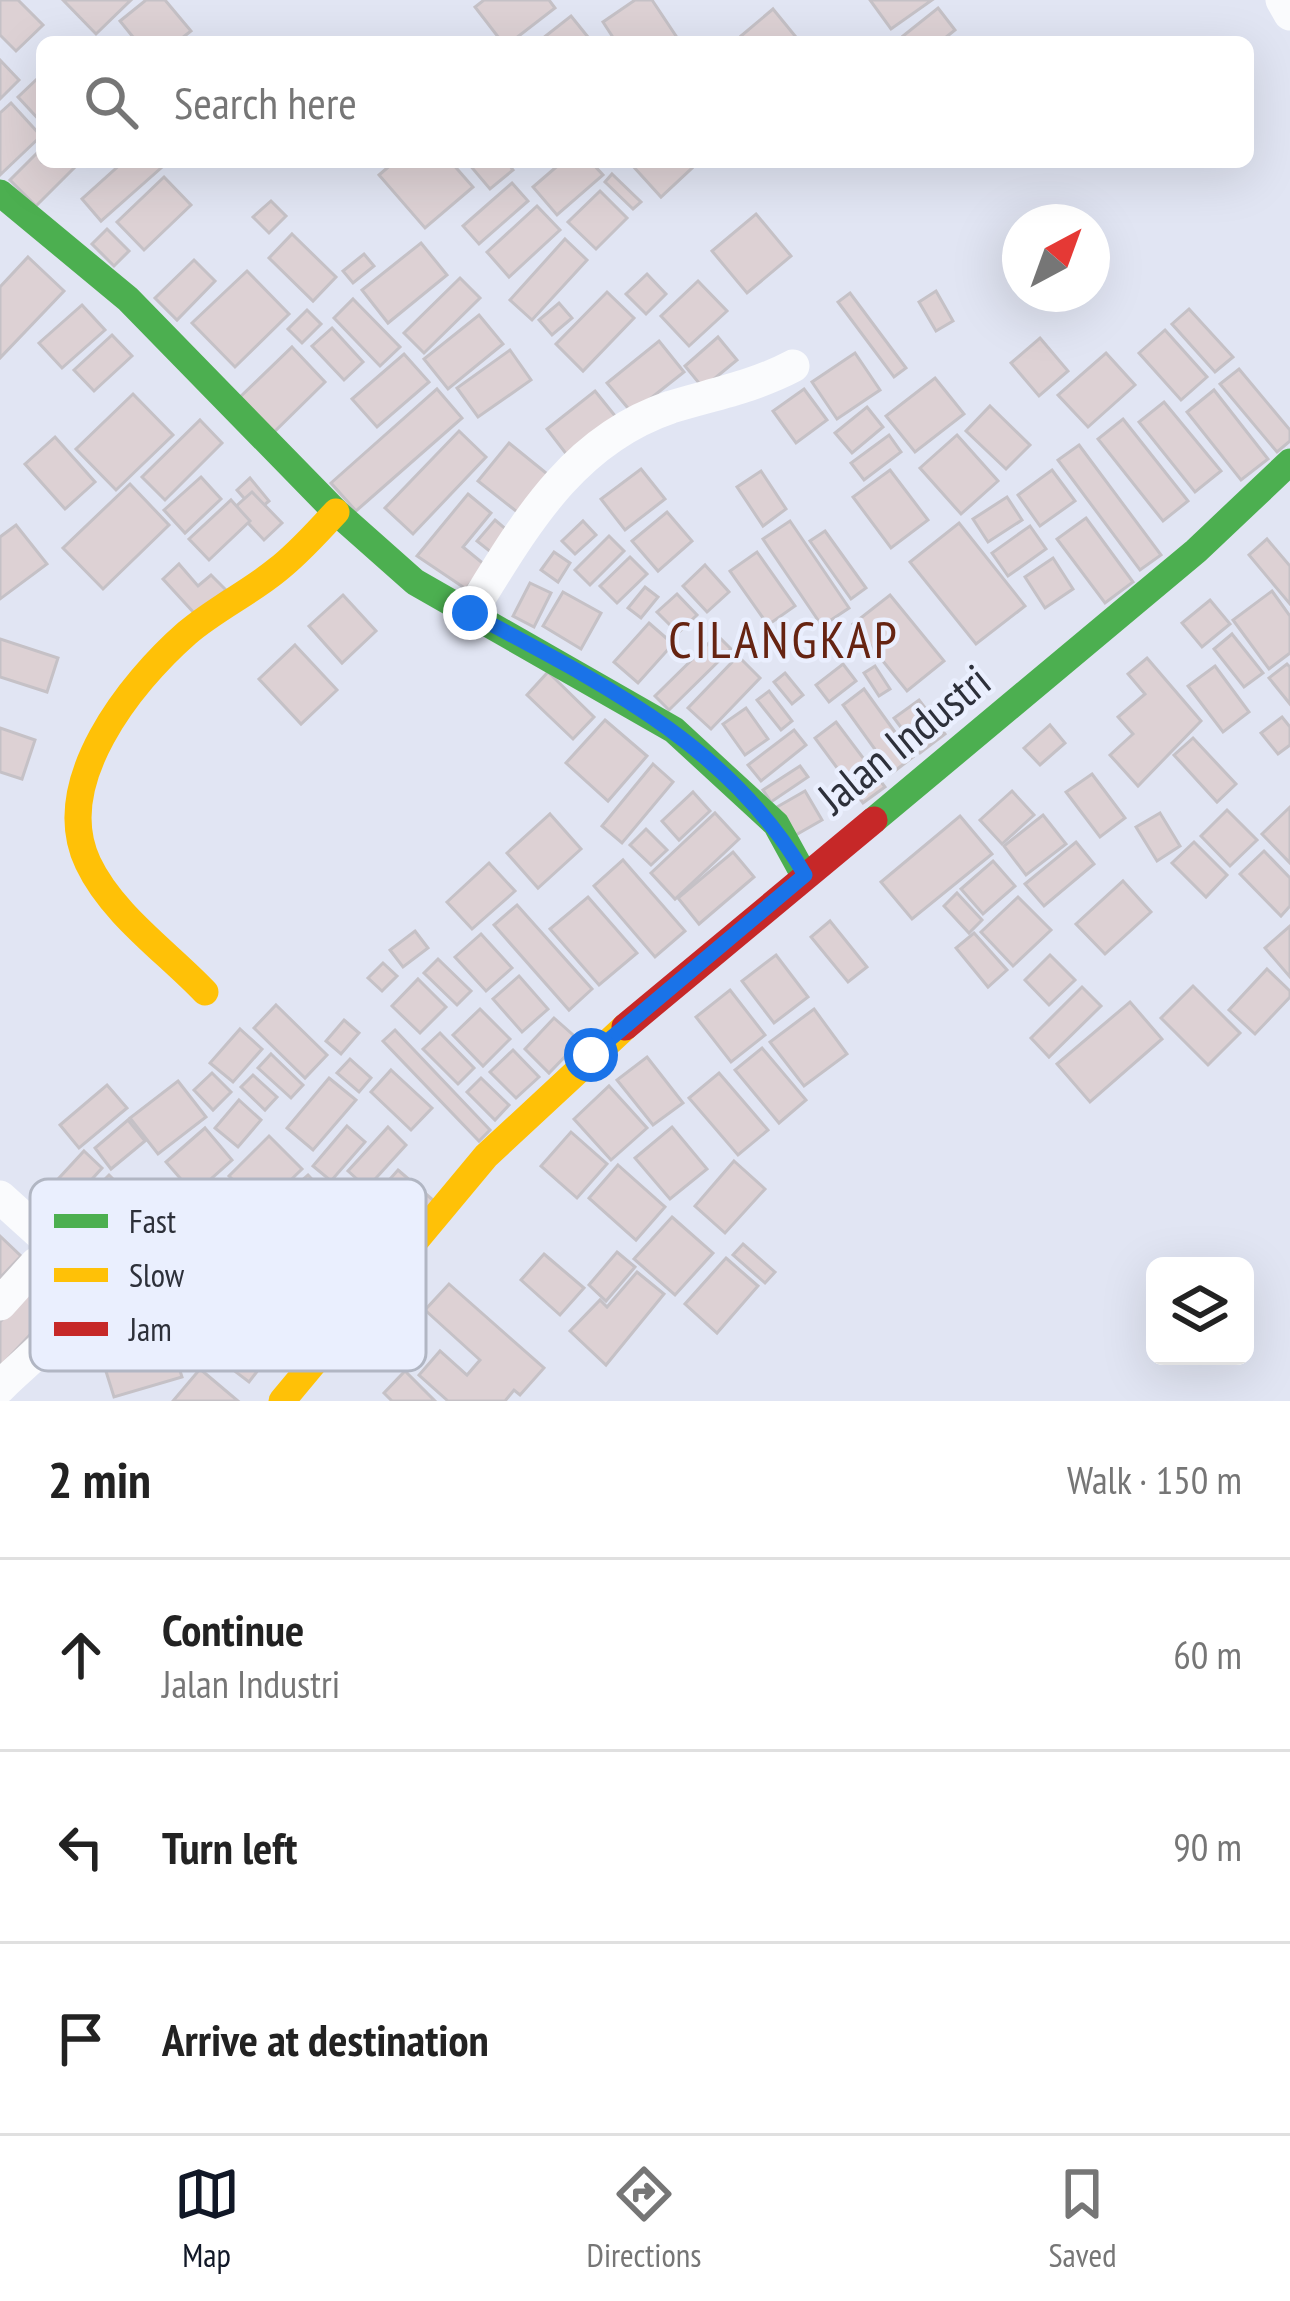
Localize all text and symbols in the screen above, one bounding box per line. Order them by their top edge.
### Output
search box [36,36,1254,168]
icon: search [78,69,144,135]
text: Search here [174,73,357,131]
north arrow [1002,204,1110,312]
route end [443,586,497,640]
district label: CILANGKAP [668,606,900,672]
street label: Jalan Industri [804,651,1001,827]
route start [564,1028,618,1082]
legend [30,1179,426,1371]
text: Fast [129,1199,176,1242]
text: Slow [129,1253,185,1296]
map controls [1146,1257,1254,1365]
button: layers [1146,1257,1254,1365]
text: Jam [128,1307,172,1350]
text: 2 min [48,1446,151,1512]
text: Walk · 150 m [1067,1454,1242,1505]
text: Continue [162,1600,304,1658]
icon: ahead [48,1622,114,1688]
text: 60 m [1173,1629,1242,1680]
text: Jalan Industri [162,1658,340,1709]
icon: left [48,1814,114,1880]
text: Turn left [162,1818,297,1876]
text: 90 m [1173,1821,1242,1872]
icon: arrive [48,2006,114,2072]
text: Arrive at destination [162,2010,489,2068]
tab: Map [174,2161,240,2276]
tab: Directions [587,2161,701,2276]
tab: Saved [1048,2161,1116,2276]

